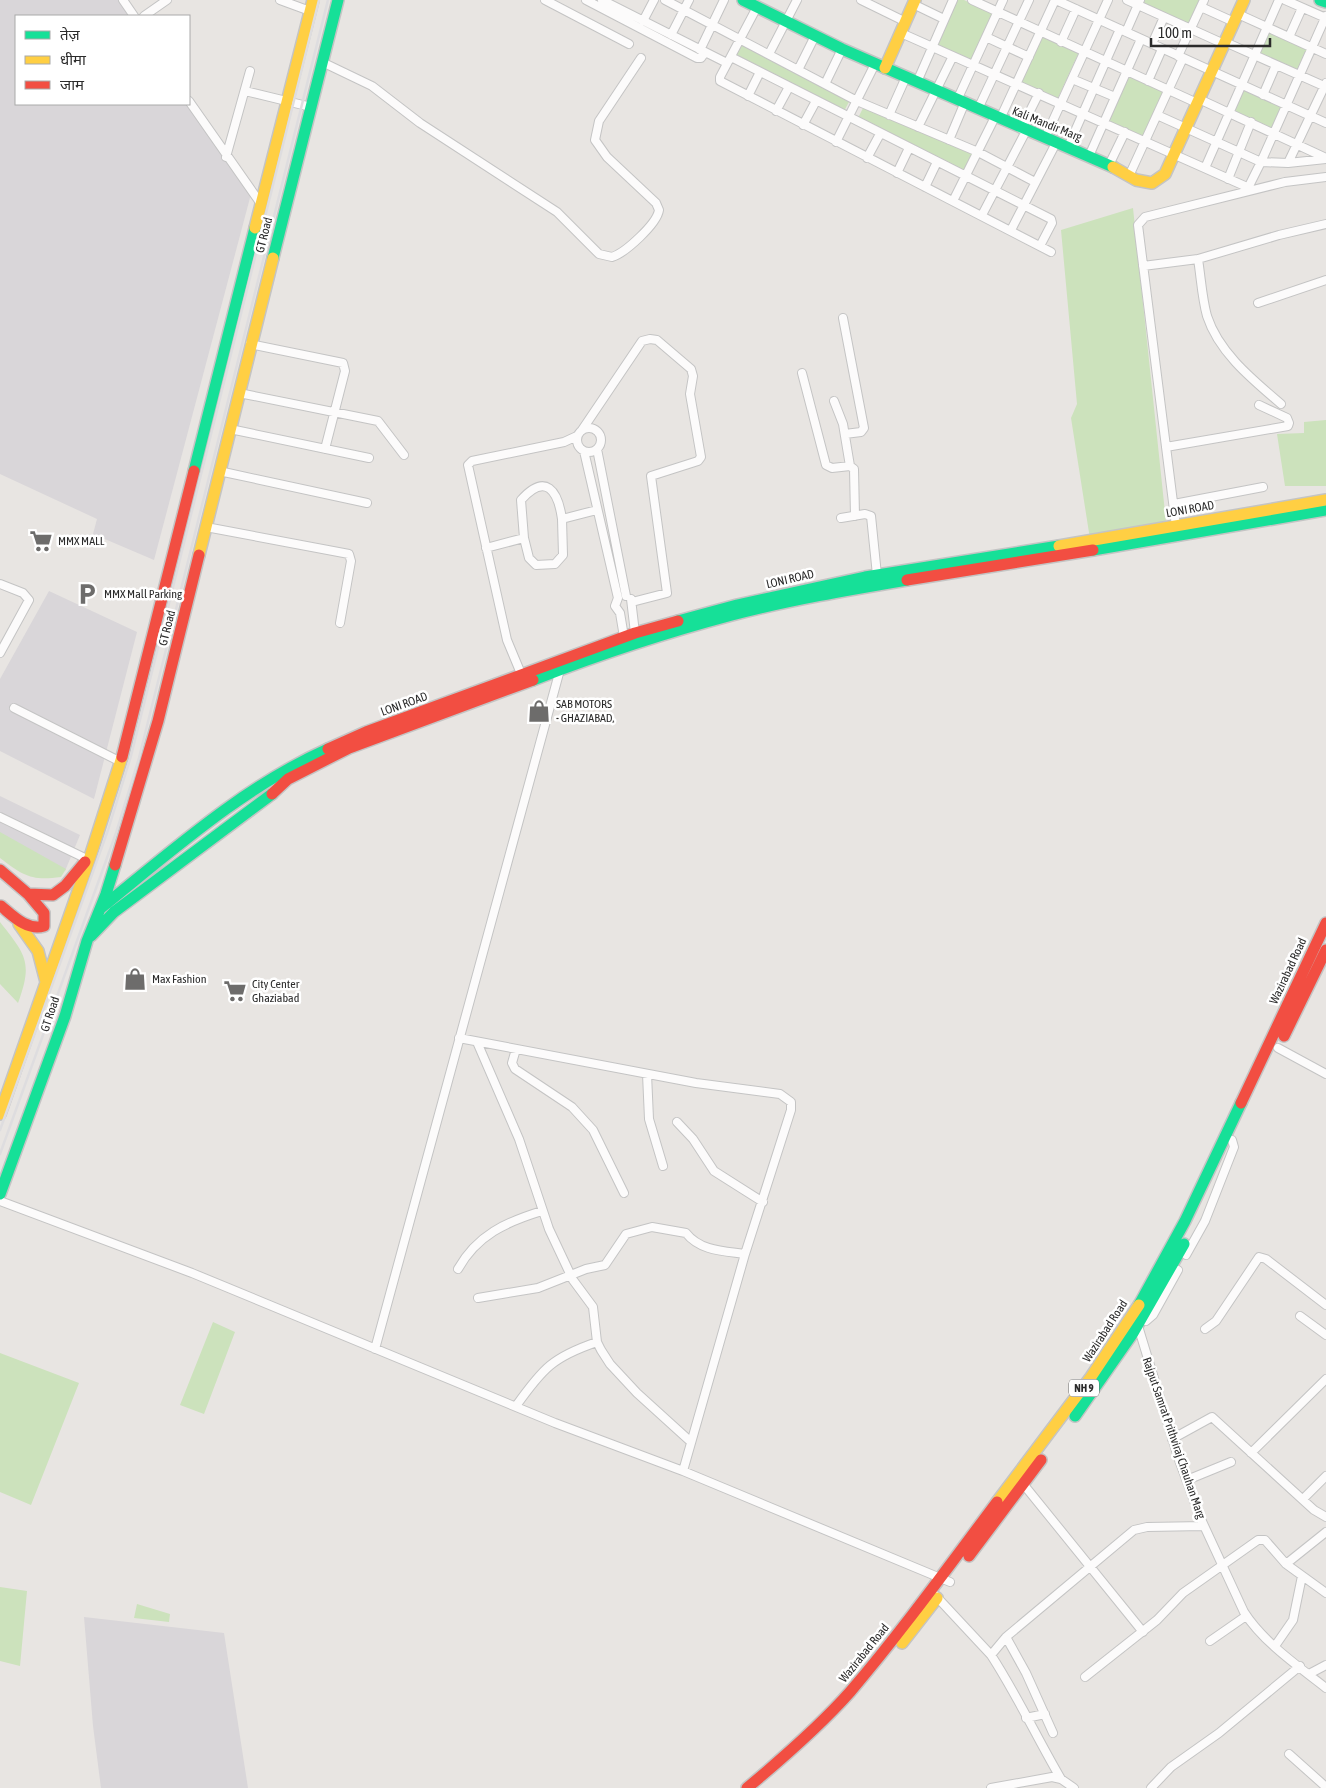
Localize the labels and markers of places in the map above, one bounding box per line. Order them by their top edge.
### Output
supermarket icon: MMX MALL [28,528,54,554]
place label: MMX MALL [58,534,105,548]
parking icon: MMX Mall Parking [74,581,100,607]
place label: MMX Mall Parking [104,587,183,601]
place label: SAB MOTORS - GHAZIABAD, [556,697,614,725]
shop icon: SAB MOTORS - GHAZIABAD, [526,698,552,724]
shop icon: Max Fashion [122,966,148,992]
place label: Max Fashion [152,972,207,986]
place label: City Center Ghaziabad [252,977,300,1005]
supermarket icon: City Center Ghaziabad [222,978,248,1004]

